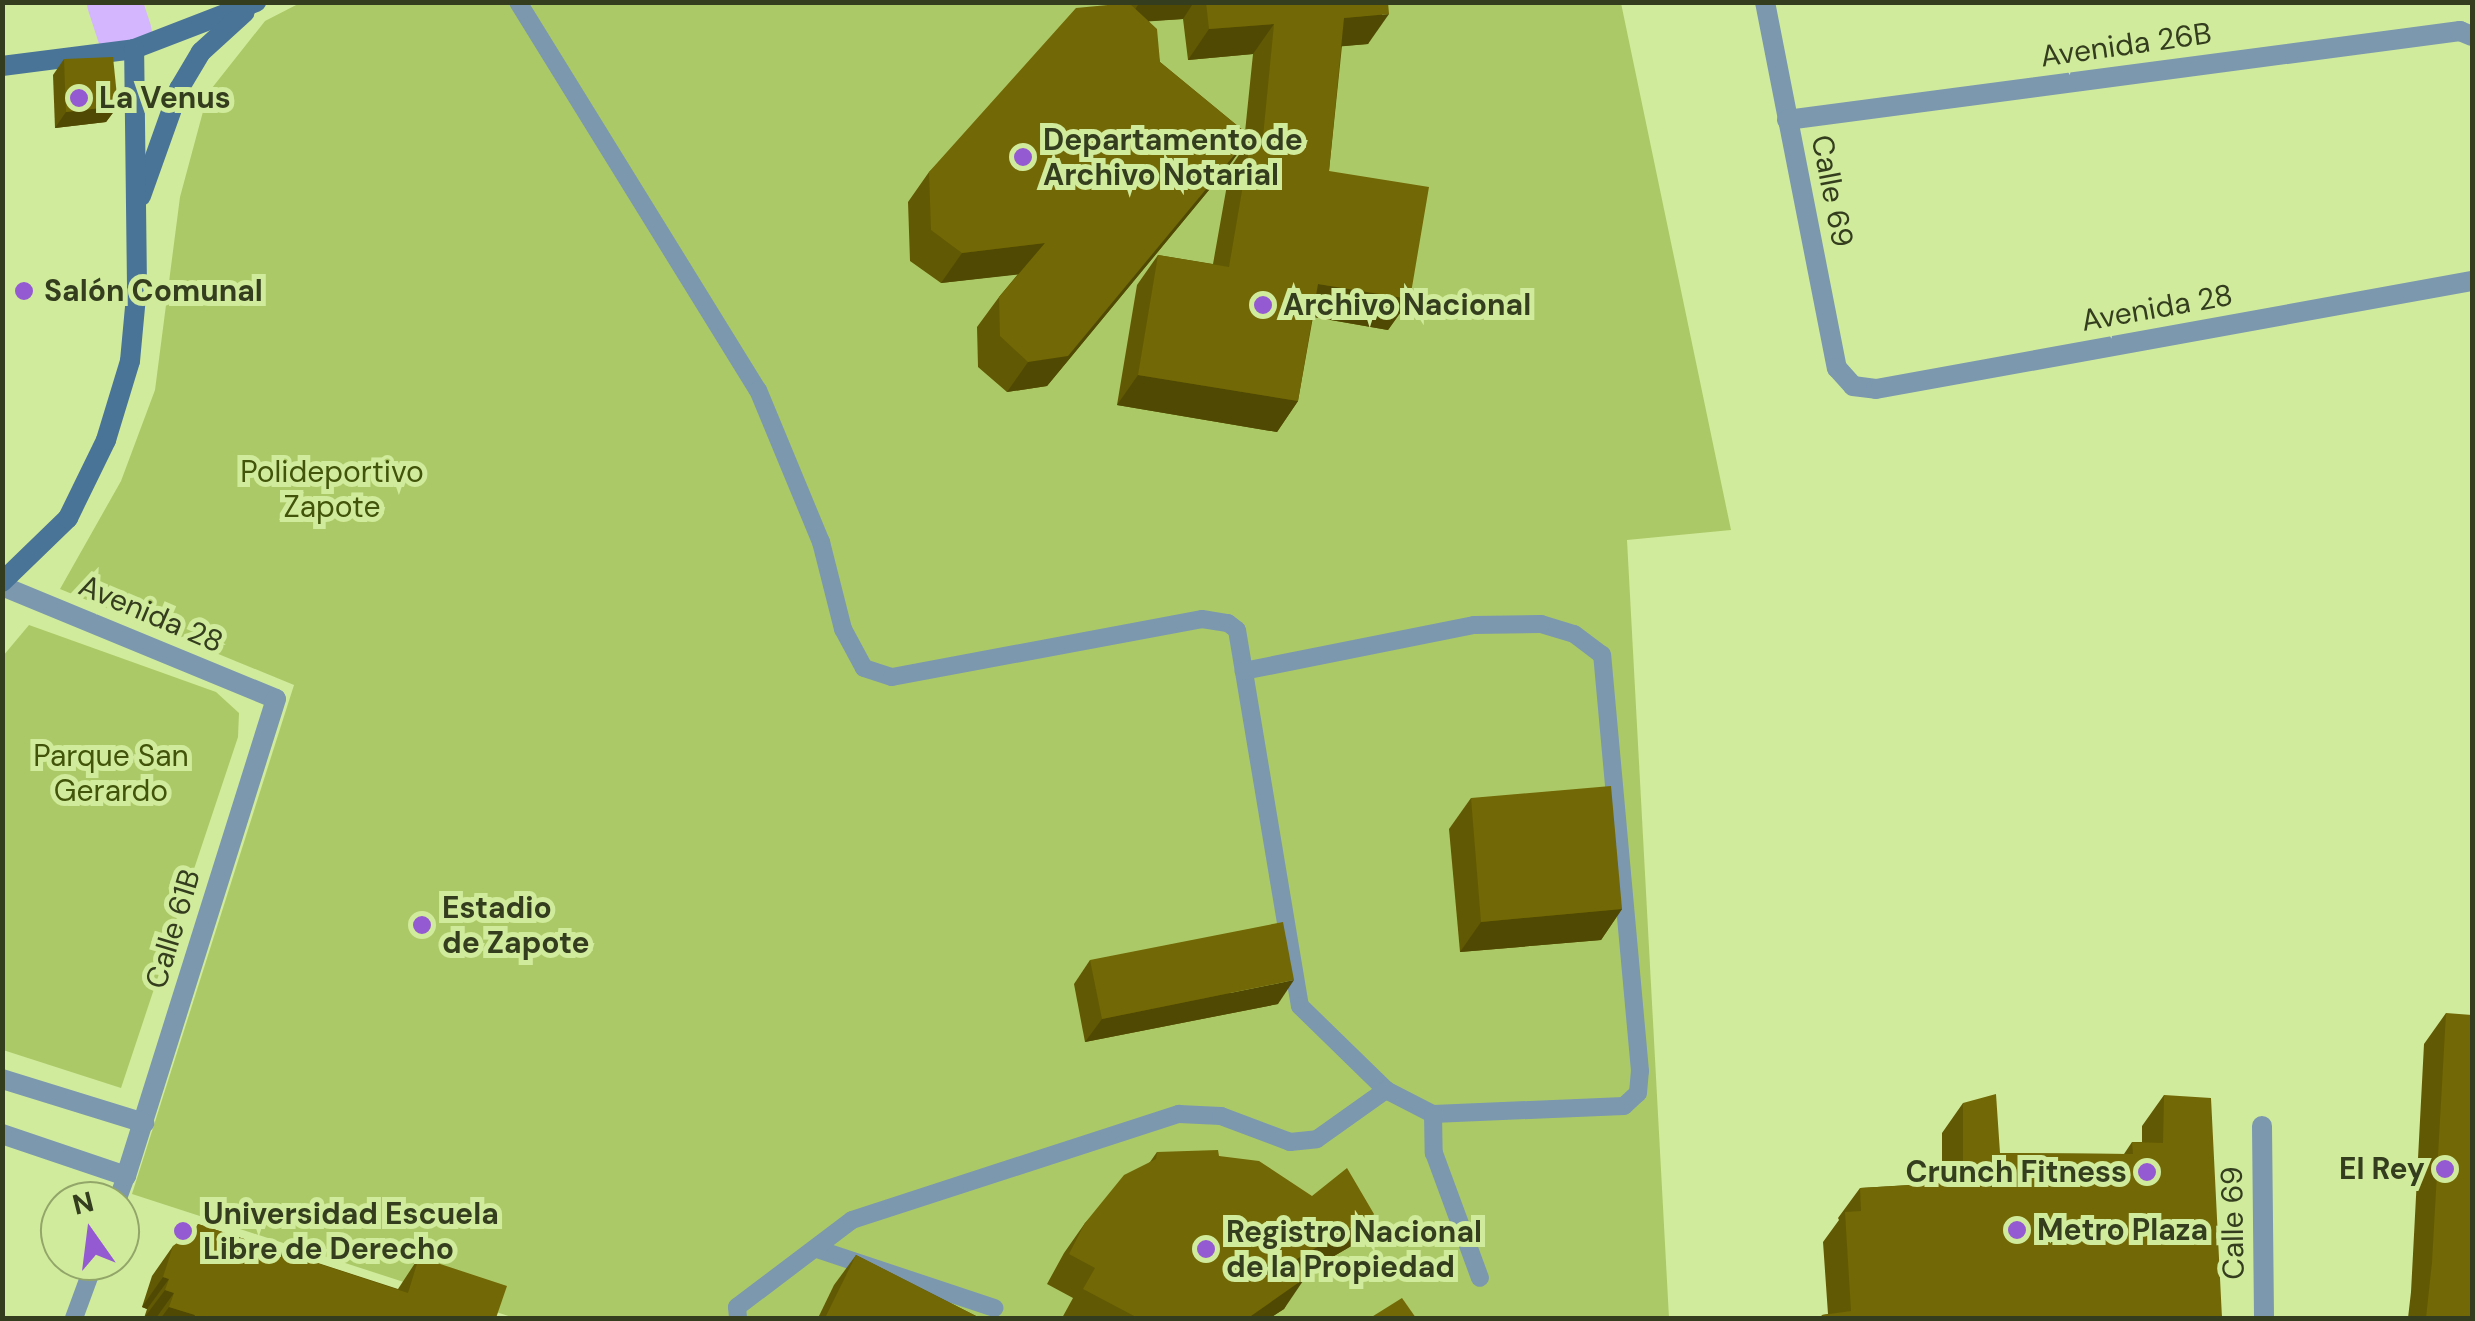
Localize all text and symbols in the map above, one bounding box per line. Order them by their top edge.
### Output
street label: Avenida 26B [2038,15,2214,75]
place label: La Venus [99,80,231,116]
marker: La Venus [68,87,90,109]
place label: Departamento de Archivo Notarial [1043,122,1303,192]
street label: Calle 69 [1804,132,1860,250]
marker: Departamento de Archivo Notarial [1012,146,1034,168]
place label: Salón Comunal [44,273,263,309]
street label: Avenida 28 [2079,277,2235,339]
marker: Salón Comunal [13,280,35,302]
place label: Archivo Nacional [1283,287,1531,323]
marker: Archivo Nacional [1252,294,1274,316]
park label: Polideportivo Zapote [240,454,424,524]
street label: Avenida 28 [74,568,228,660]
park label: Parque San Gerardo [33,738,189,808]
street label: Calle 61B [138,865,208,993]
place label: Estadio de Zapote [442,890,590,960]
marker: Estadio de Zapote [411,914,433,936]
place label: El Rey [2339,1151,2425,1187]
place label: Crunch Fitness [1905,1154,2127,1190]
marker: El Rey [2434,1158,2456,1180]
marker: Crunch Fitness [2136,1161,2158,1183]
street label: Calle 69 [2214,1166,2252,1280]
north arrow [40,1181,140,1281]
text: N [69,1183,97,1224]
place label: Universidad Escuela Libre de Derecho [203,1196,499,1266]
place label: Metro Plaza [2037,1212,2208,1248]
place label: Registro Nacional de la Propiedad [1226,1214,1482,1284]
marker: Metro Plaza [2006,1219,2028,1241]
marker: Universidad Escuela Libre de Derecho [172,1220,194,1242]
marker: Registro Nacional de la Propiedad [1195,1238,1217,1260]

